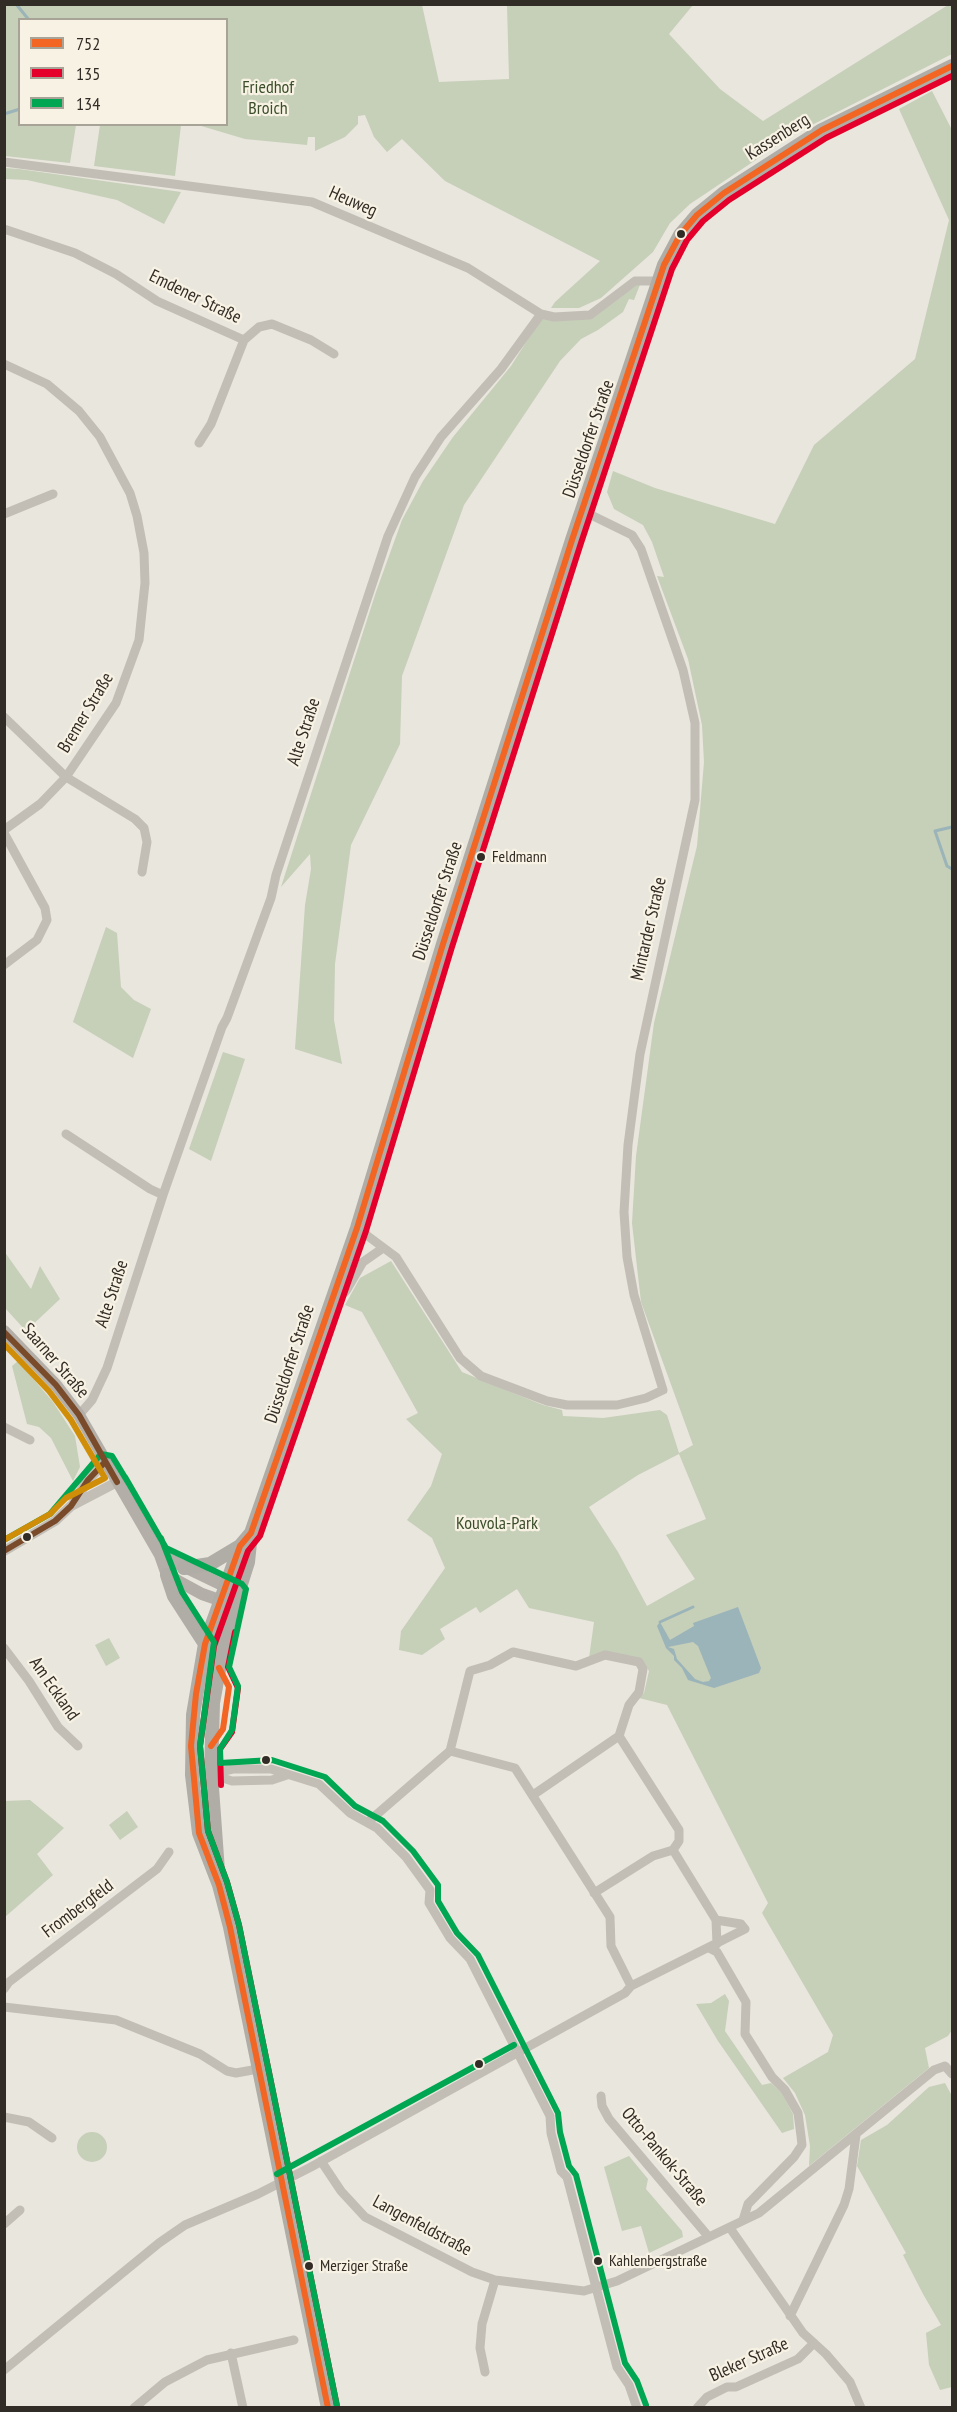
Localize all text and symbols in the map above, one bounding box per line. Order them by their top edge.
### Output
legend [18,18,228,126]
text: 752 [76,32,100,55]
text: 135 [76,62,100,85]
park label: Friedhof Broich [242,77,294,119]
text: 134 [76,92,100,115]
street label: Kassenberg [742,109,814,165]
street label: Heuweg [326,182,380,222]
unlabelled marker [675,228,687,240]
street label: Emdener Straße [145,265,245,329]
street label: Düsseldorfer Straße [559,377,619,501]
street label: Bremer Straße [54,669,118,757]
street label: Alte Straße [283,695,325,769]
street label: Düsseldorfer Straße [409,839,467,963]
place label: Feldmann [492,847,547,867]
marker: Feldmann [475,851,487,863]
street label: Mintarder Straße [627,875,671,983]
street label: Alte Straße [91,1257,133,1331]
street label: Düsseldorfer Straße [261,1302,319,1426]
street label: Saarner Straße [17,1319,93,1403]
park label: Kouvola-Park [456,1513,538,1535]
unlabelled marker [21,1531,33,1543]
street label: Am Eckland [24,1653,84,1725]
unlabelled marker [260,1754,272,1766]
street label: Frombergfeld [38,1875,118,1943]
unlabelled marker [473,2058,485,2070]
street label: Otto-Pankok-Straße [616,2103,712,2211]
street label: Langenfeldstraße [369,2191,475,2261]
place label: Kahlenbergstraße [609,2251,707,2271]
marker: Kahlenbergstraße [592,2255,604,2267]
place label: Merziger Straße [320,2256,408,2276]
marker: Merziger Straße [303,2260,315,2272]
street label: Bleker Straße [706,2333,792,2387]

